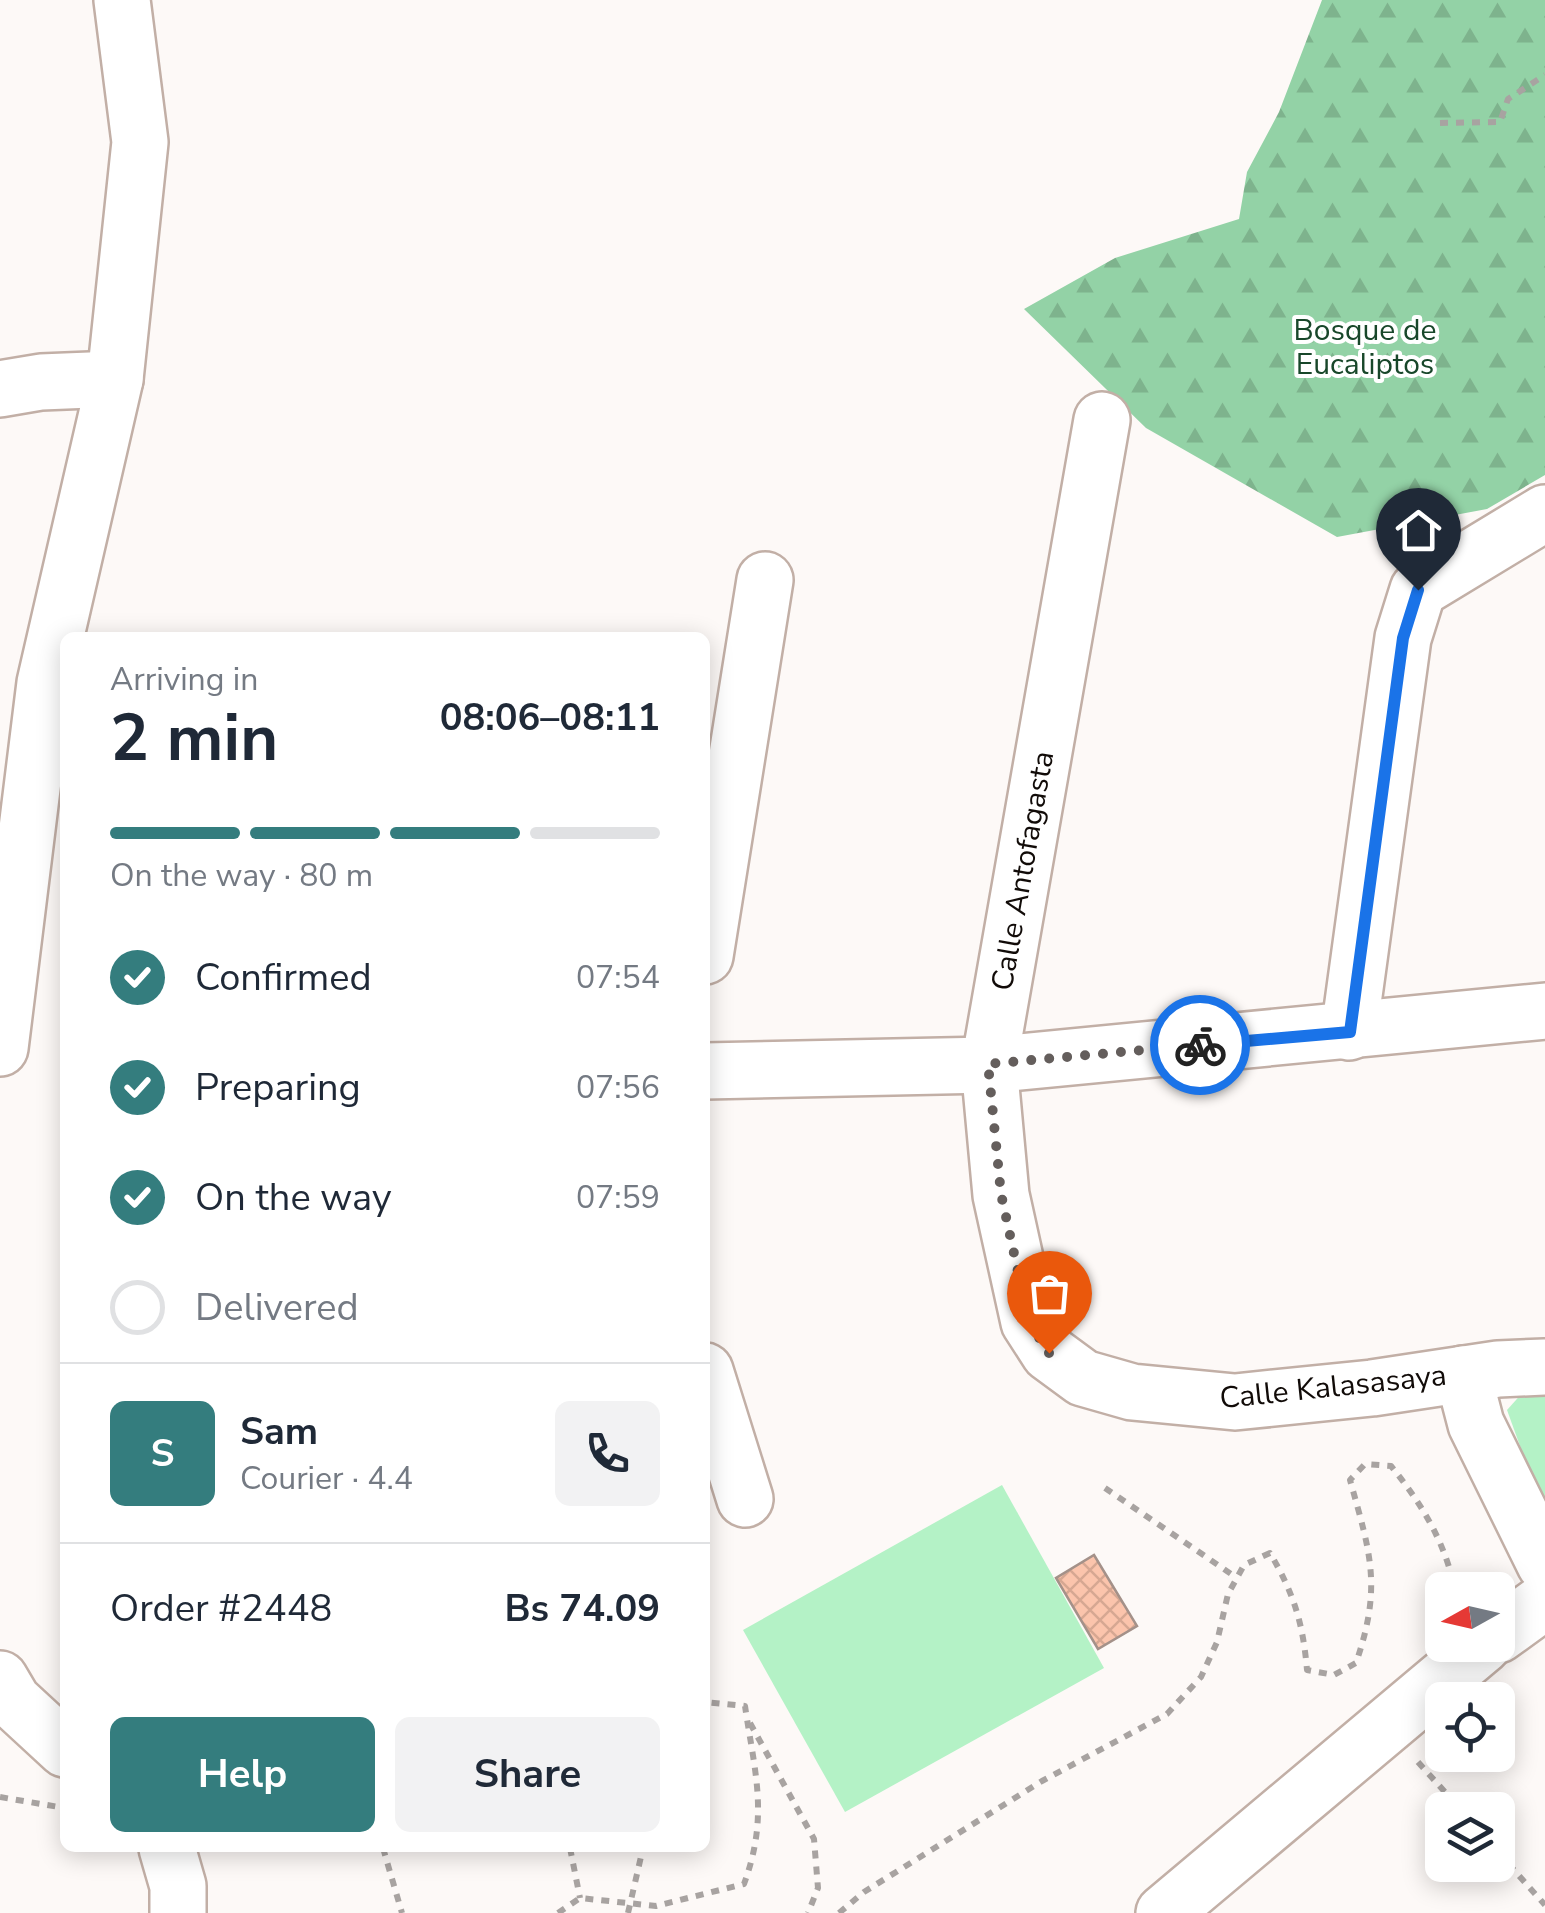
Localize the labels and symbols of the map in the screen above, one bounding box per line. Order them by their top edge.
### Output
park label: Bosque de Eucaliptos [1294,310,1436,385]
pin [1376,488,1461,591]
street label: Calle Antofagasta [982,748,1064,994]
courier [1150,995,1250,1095]
pin [1007,1251,1092,1354]
street label: Calle Kalasasaya [1218,1355,1448,1419]
north arrow [1425,1572,1515,1662]

